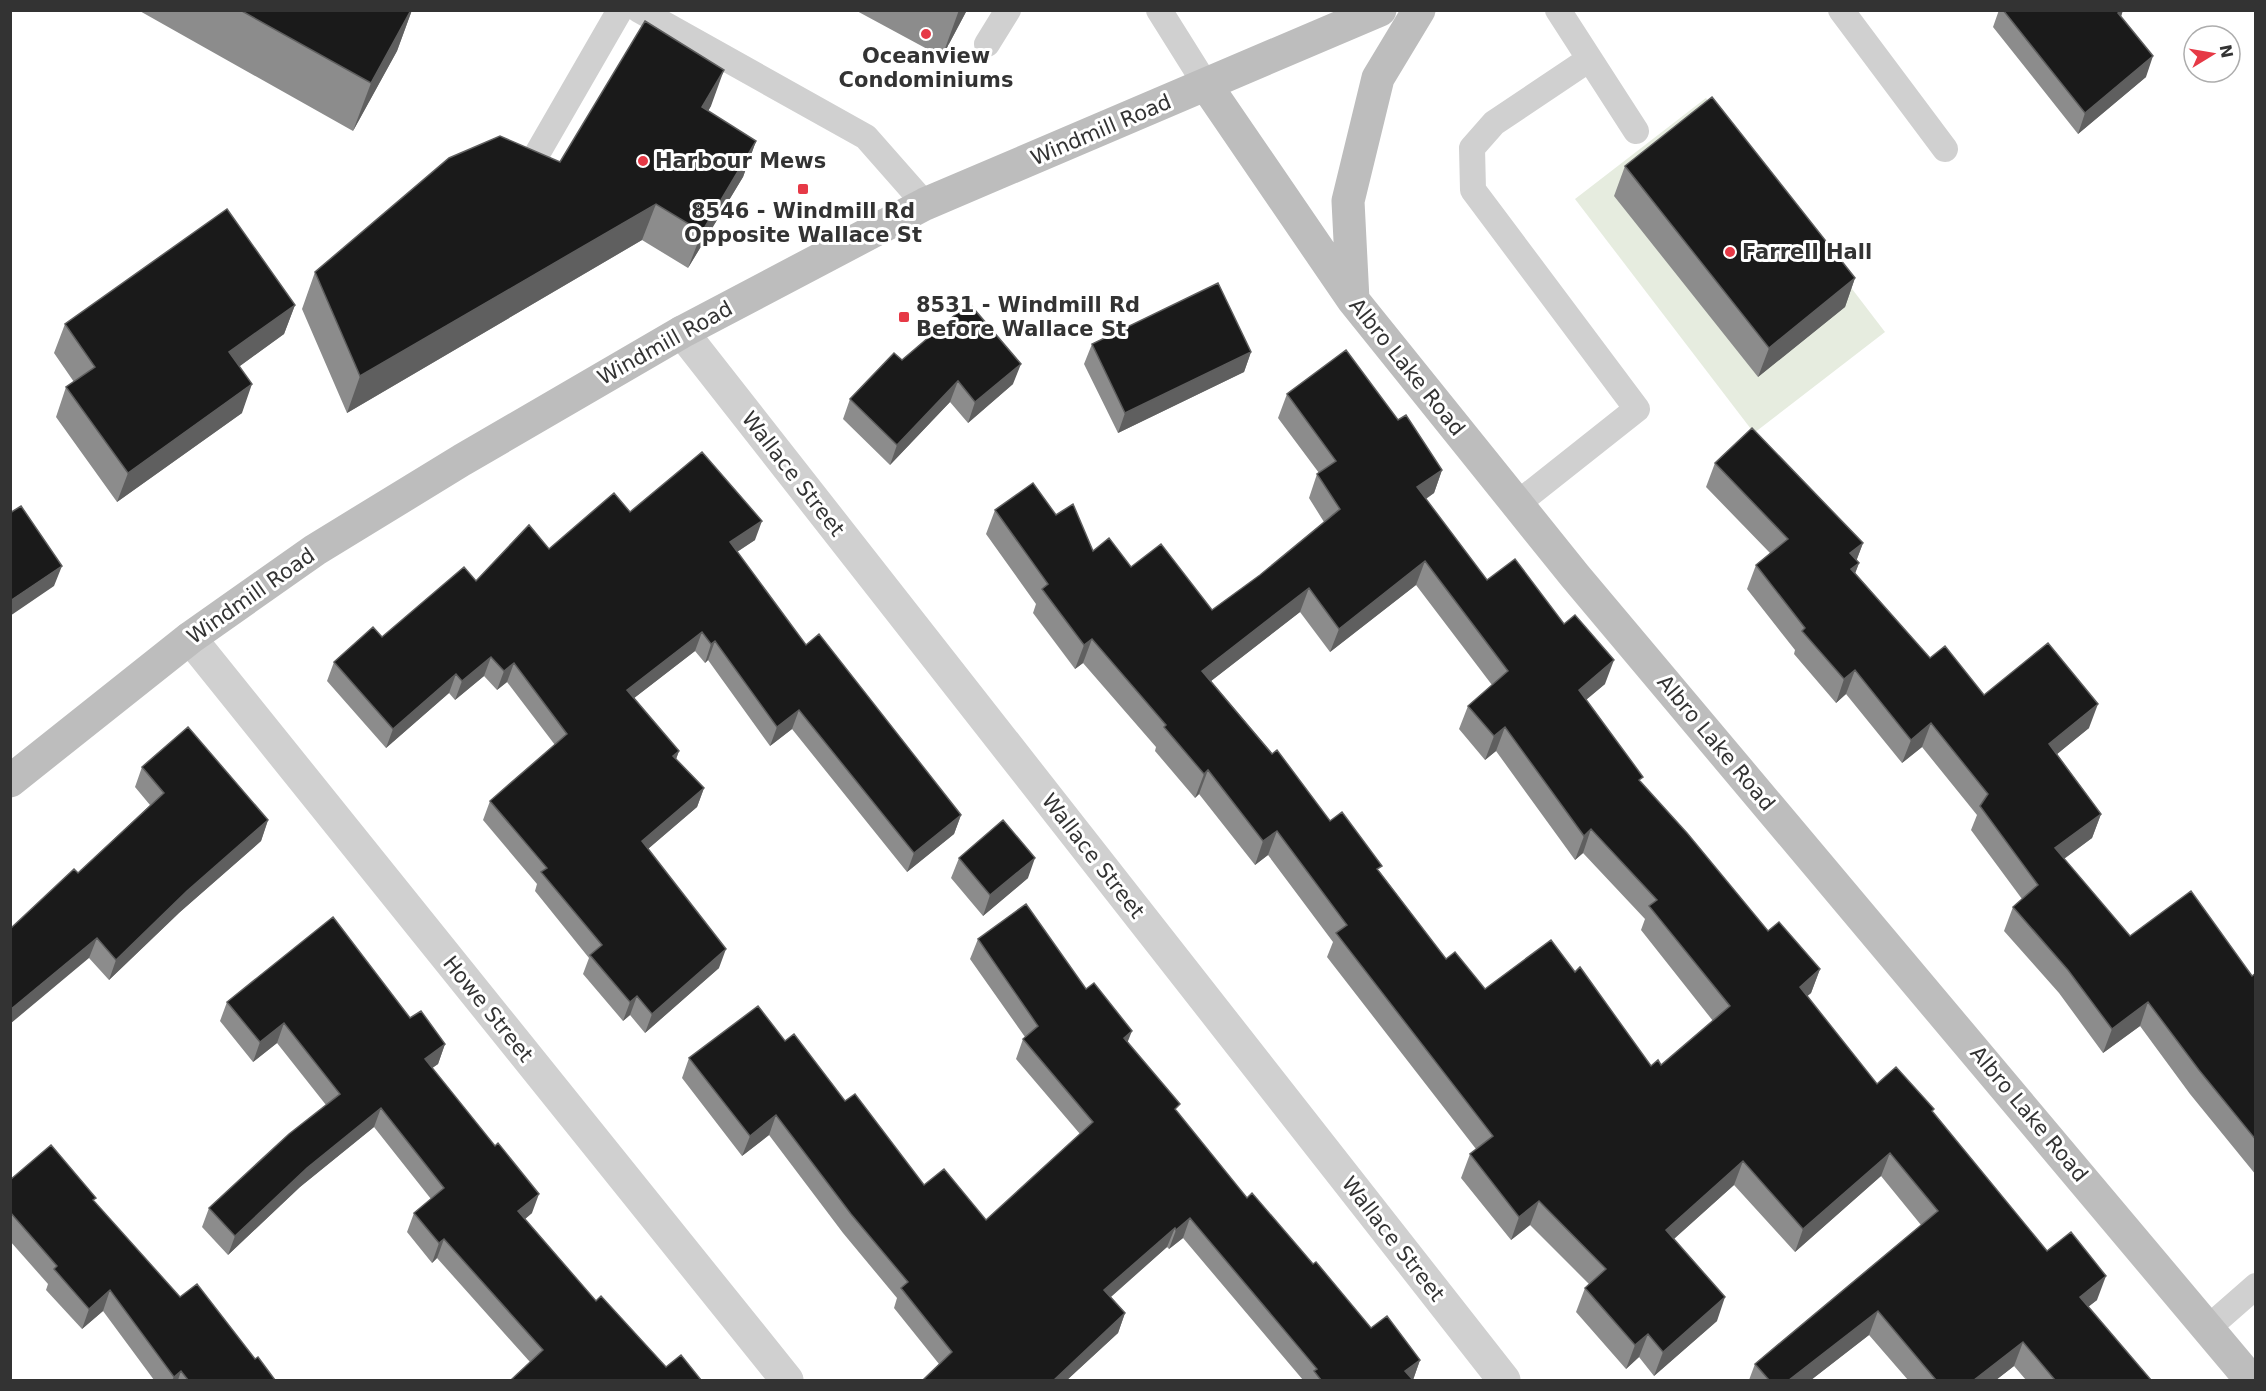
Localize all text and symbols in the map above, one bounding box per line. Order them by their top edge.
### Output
north arrow [2182,24,2242,84]
marker: Oceanview Condominiums [919,27,933,41]
text: N [2216,43,2237,60]
place label: Oceanview Condominiums [839,44,1013,92]
street label: Windmill Road [1027,90,1175,170]
place label: Harbour Mews [655,149,826,173]
marker: Harbour Mews [636,154,650,168]
marker: 8546 - Windmill Rd Opposite Wallace St [796,182,810,196]
place label: 8546 - Windmill Rd Opposite Wallace St [684,199,922,247]
place label: Farrell Hall [1742,240,1872,264]
marker: Farrell Hall [1723,245,1737,259]
place label: 8531 - Windmill Rd Before Wallace St [916,293,1140,341]
street label: Albro Lake Road [1344,294,1470,440]
street label: Windmill Road [594,296,736,390]
marker: 8531 - Windmill Rd Before Wallace St [897,310,911,324]
street label: Wallace Street [737,407,849,541]
street label: Windmill Road [183,543,319,649]
street label: Albro Lake Road [1652,670,1780,816]
street label: Wallace Street [1037,789,1149,923]
street label: Howe Street [438,951,538,1067]
street label: Albro Lake Road [1965,1041,2093,1187]
street label: Wallace Street [1337,1172,1449,1306]

